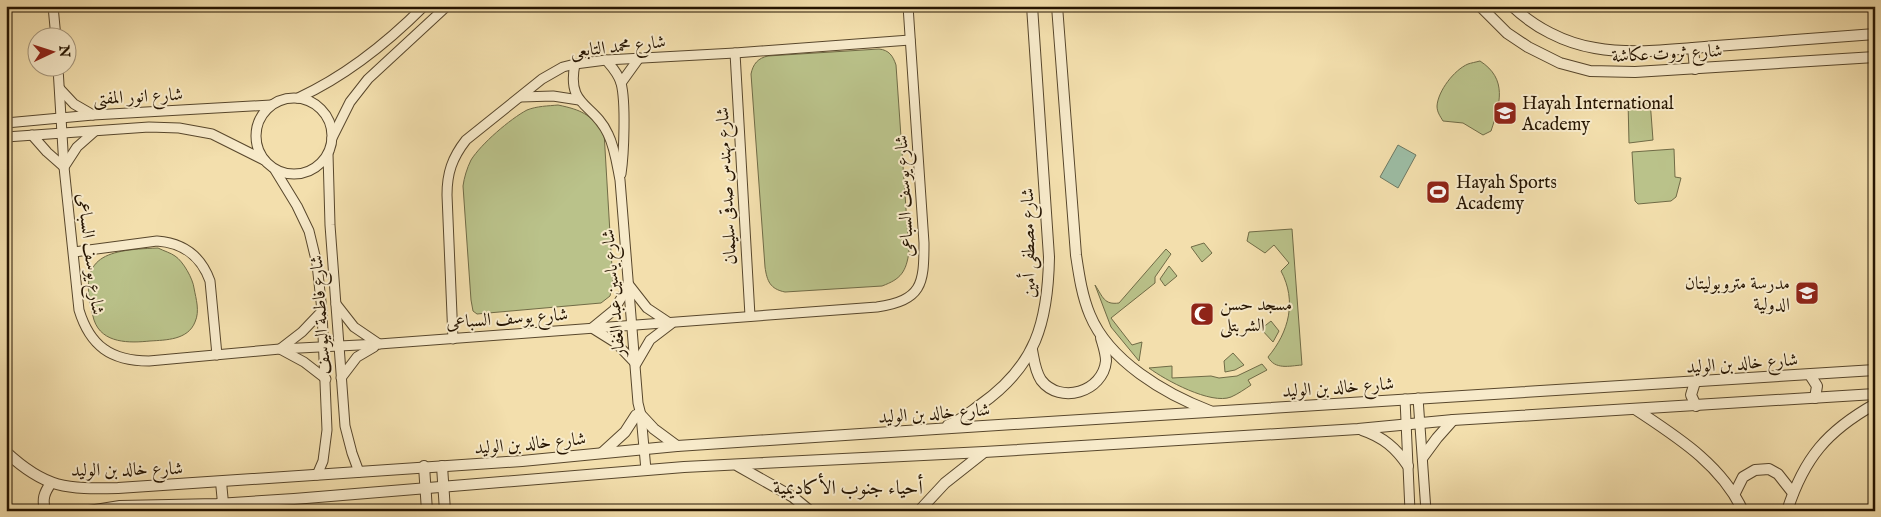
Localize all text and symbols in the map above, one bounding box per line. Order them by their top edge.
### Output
north arrow [28,28,78,78]
street label: شارع محمد التابعى [569,31,667,66]
street label: شارع ثروت عكاشة [1611,40,1723,71]
text: N [55,43,73,58]
street label: شارع انور المفتى [93,84,184,113]
place label: Hayah International Academy [1521,93,1674,137]
school or university icon: Hayah International Academy [1492,100,1518,126]
street label: شارع مهندس صدقى سليمان [712,106,745,265]
street label: شارع يوسف السباعى [891,134,922,258]
place label: Hayah Sports Academy [1455,172,1557,216]
sports icon: Hayah Sports Academy [1425,179,1451,205]
street label: شارع مصطفى أمين [1014,188,1044,298]
street label: شارع يوسف السباعى [69,192,108,316]
street label: شارع ياسين عبد الغفار [597,228,634,359]
street label: شارع فاطمة اليوسف [306,254,339,375]
place label: مدرسة متروبوليتان الدولية [1685,273,1790,317]
school or university icon: مدرسة متروبوليتان الدولية [1794,280,1820,306]
place label: مسجد حسن الشربتلى [1220,294,1292,338]
mosque icon: مسجد حسن الشربتلى [1189,301,1215,327]
street label: شارع يوسف السباعى [445,304,569,337]
street label: شارع خالد بن الوليد [1685,349,1799,382]
street label: شارع خالد بن الوليد [1281,373,1395,406]
street label: شارع خالد بن الوليد [877,399,991,432]
street label: شارع خالد بن الوليد [473,428,587,463]
street label: شارع خالد بن الوليد [71,458,183,485]
district label: أحياء جنوب الأكاديمية [773,472,923,501]

